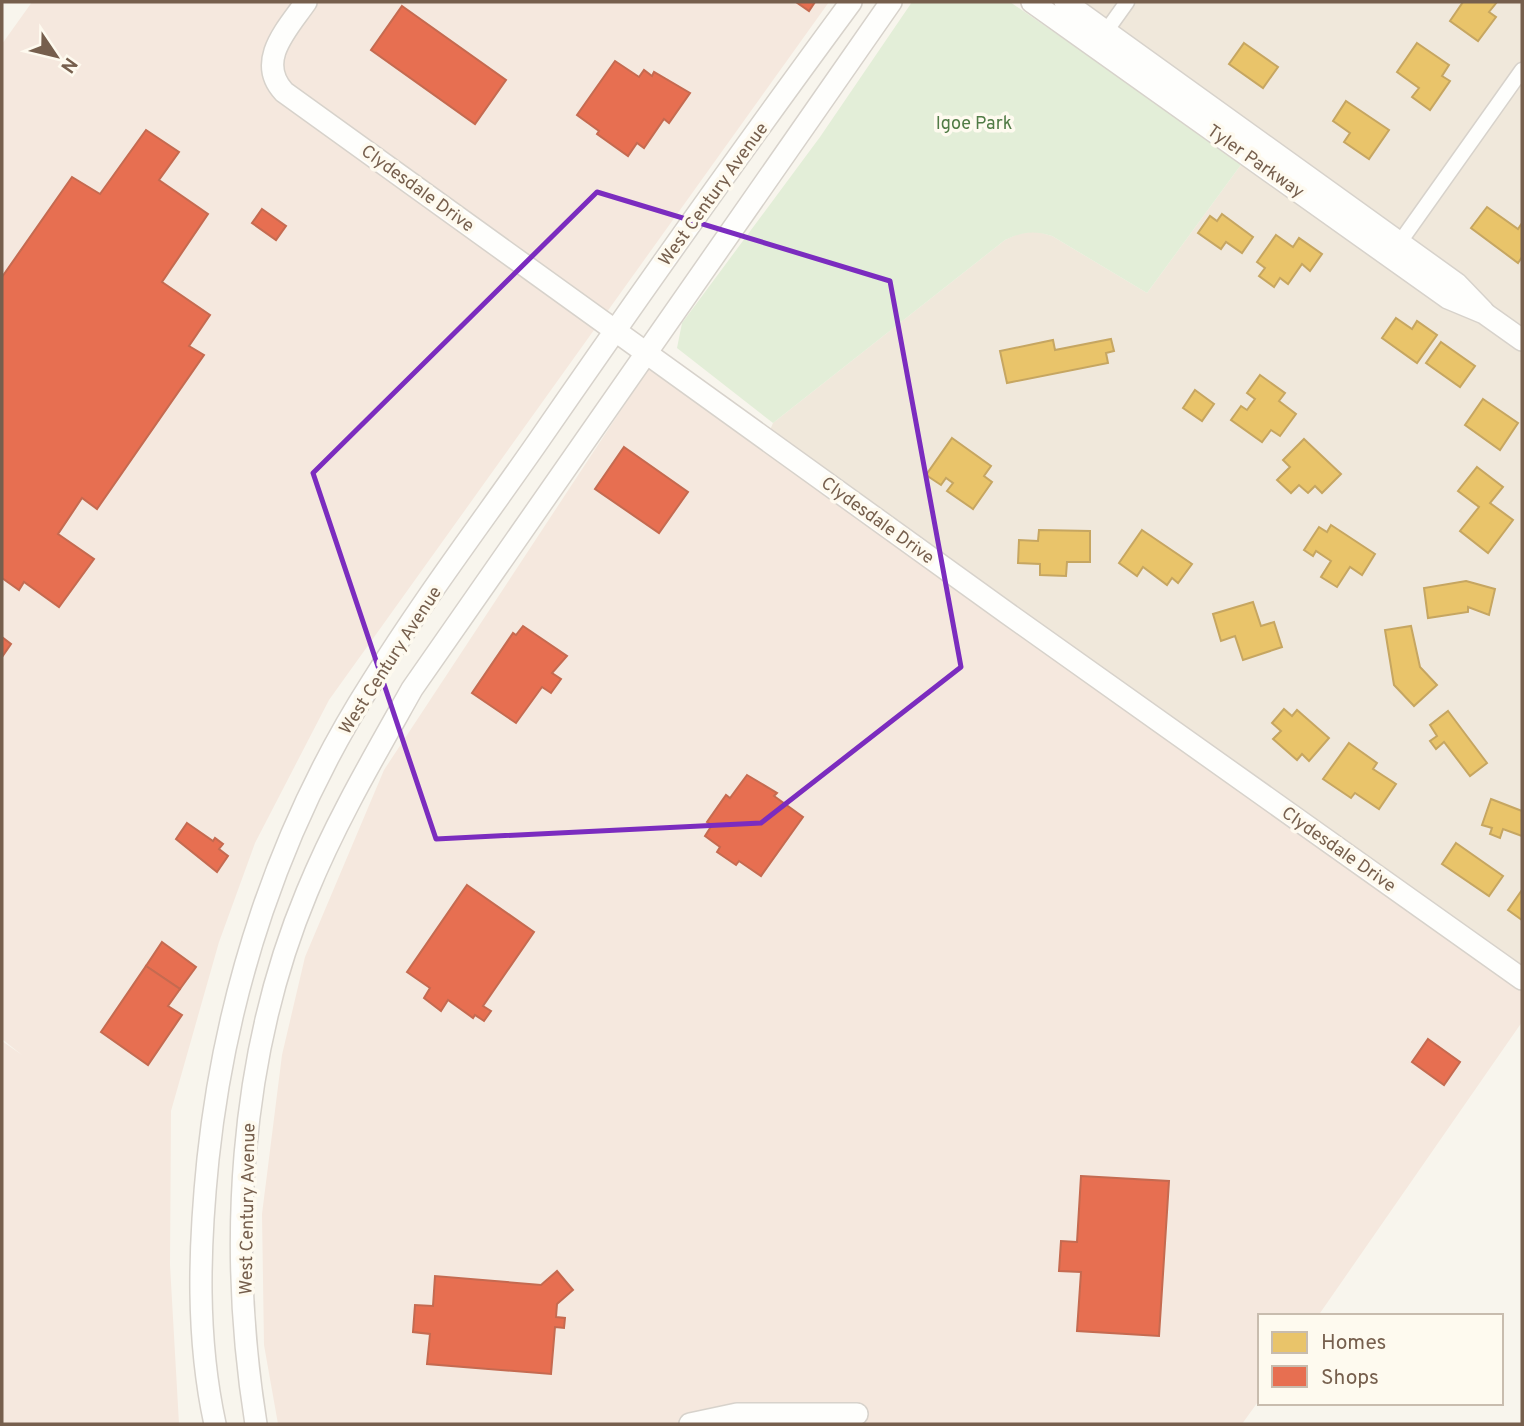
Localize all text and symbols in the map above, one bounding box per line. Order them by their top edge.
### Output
north arrow [21,21,91,91]
text: N [55,52,82,77]
park label: Igoe Park [936,113,1012,136]
street label: West Century Avenue [654,119,774,271]
street label: Tyler Parkway [1202,120,1308,204]
street label: Clydesdale Drive [356,140,478,238]
street label: Clydesdale Drive [816,472,938,570]
street label: West Century Avenue [335,582,448,739]
street label: Clydesdale Drive [1276,802,1400,898]
street label: West Century Avenue [236,1123,261,1295]
legend [1258,1314,1503,1405]
text: Homes [1321,1330,1386,1357]
text: Shops [1321,1365,1379,1392]

